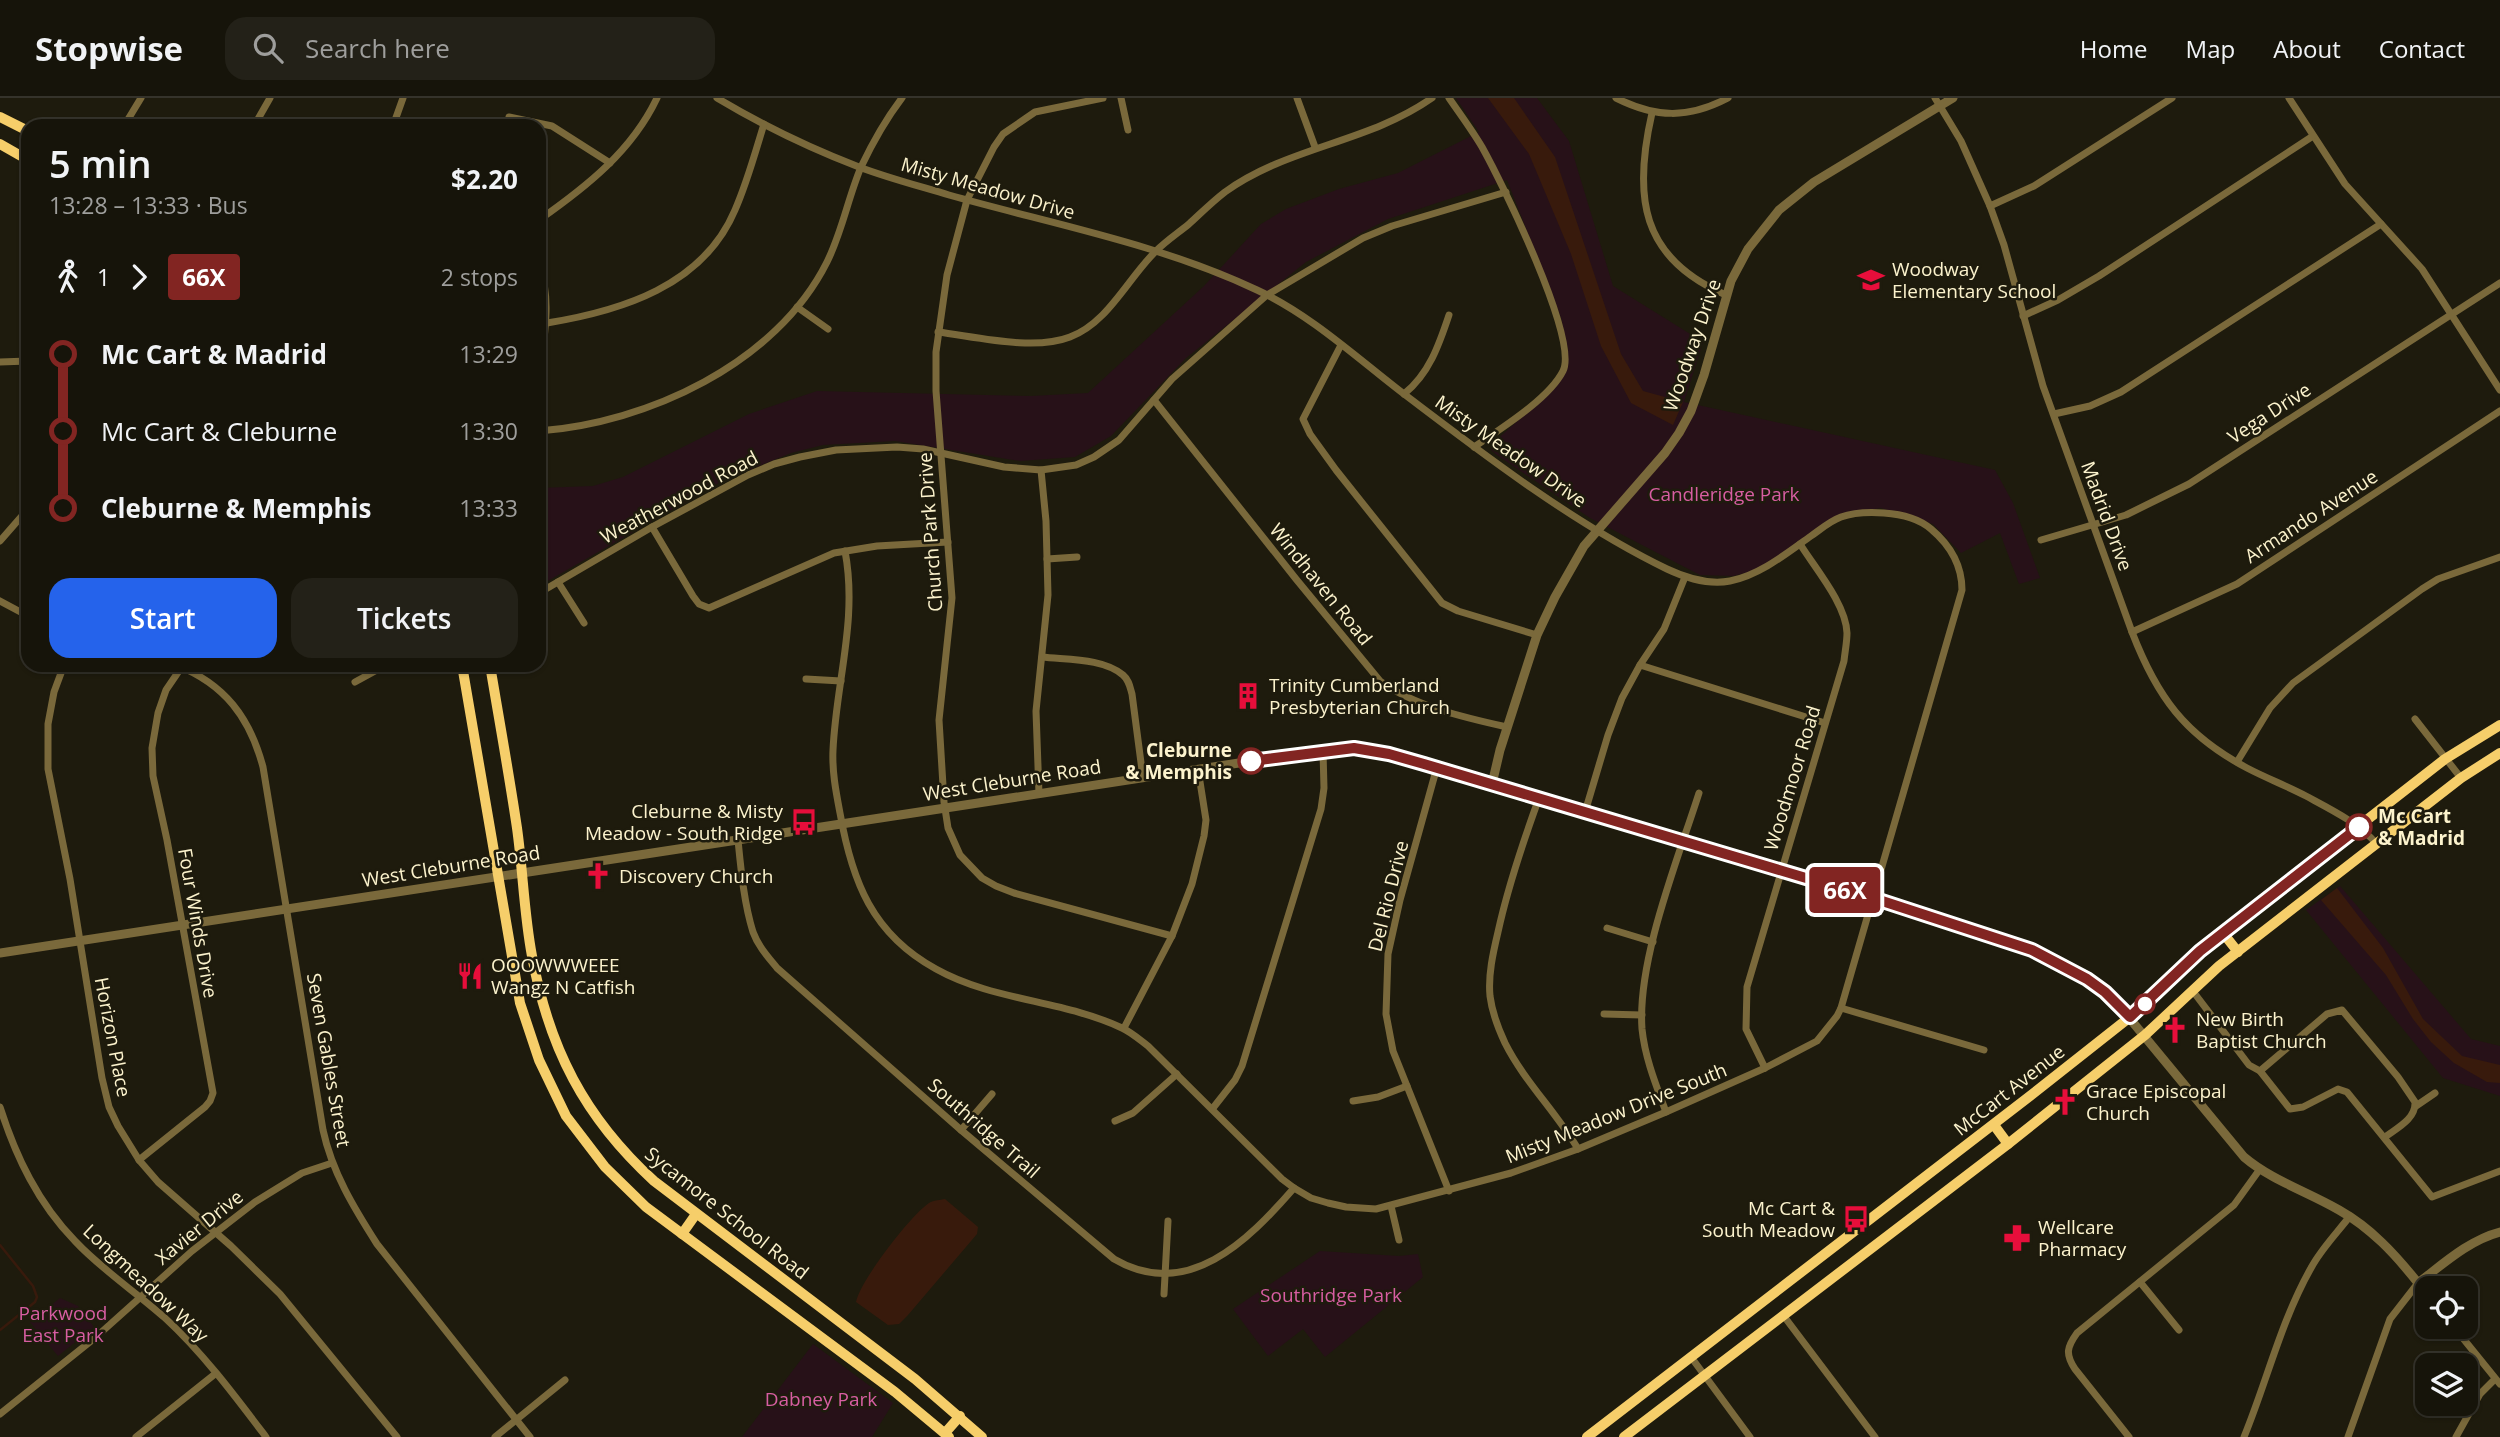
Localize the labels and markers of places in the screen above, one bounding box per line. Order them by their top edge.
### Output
place label: Woodway Elementary School [1892,256,2056,304]
school or university icon: Woodway Elementary School [1856,265,1886,295]
place label: Trinity Cumberland Presbyterian Church [1269,672,1450,720]
building icon: Trinity Cumberland Presbyterian Church [1233,681,1263,711]
place label: Cleburne & Memphis [1125,737,1232,785]
marker: Cleburne & Memphis [1238,748,1264,774]
place label: Cleburne & Misty Meadow - South Ridge [585,798,783,846]
place label: Mc Cart & Madrid [2378,803,2465,851]
bus stop icon: Cleburne & Misty Meadow - South Ridge [789,807,819,837]
marker: Mc Cart & Madrid [2346,814,2372,840]
church icon: Discovery Church [583,861,613,891]
place label: Discovery Church [619,863,773,889]
place label: OOOWWWEEE Wangz N Catfish [491,952,635,1000]
restaurant icon: OOOWWWEEE Wangz N Catfish [455,961,485,991]
unlabelled marker [2135,994,2155,1014]
place label: New Birth Baptist Church [2196,1006,2327,1054]
church icon: New Birth Baptist Church [2160,1015,2190,1045]
place label: Grace Episcopal Church [2086,1078,2226,1126]
church icon: Grace Episcopal Church [2050,1087,2080,1117]
place label: Mc Cart & South Meadow [1702,1195,1835,1243]
bus stop icon: Mc Cart & South Meadow [1841,1204,1871,1234]
place label: Wellcare Pharmacy [2038,1214,2127,1262]
pharmacy icon: Wellcare Pharmacy [2002,1223,2032,1253]

